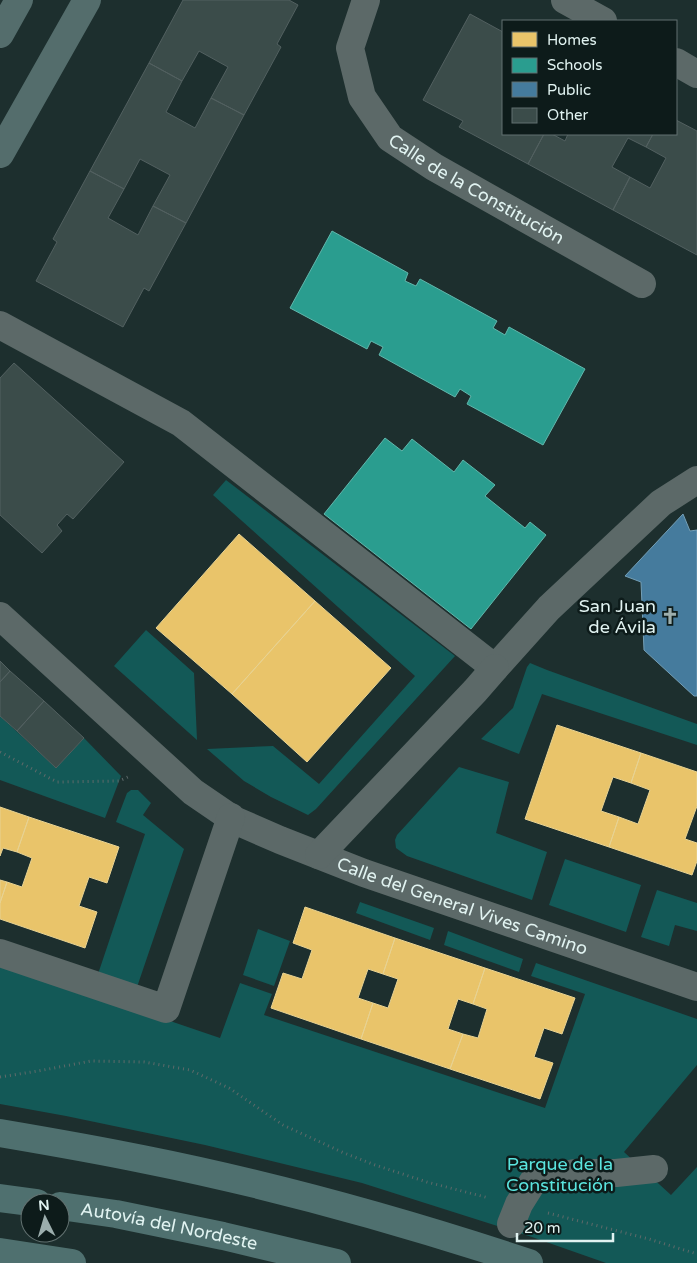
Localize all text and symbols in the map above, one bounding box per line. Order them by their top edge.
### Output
legend [502,20,677,135]
text: Homes [547,31,597,49]
text: Schools [547,56,603,74]
text: Public [547,81,591,99]
text: Other [547,106,589,124]
street label: Calle de la Constitución [384,129,568,249]
place label: San Juan de Ávila [579,595,656,638]
church icon: San Juan de Ávila [660,606,680,626]
street label: Calle del General Vives Camino [334,852,591,960]
park label: Parque de la Constitución [506,1153,614,1196]
north arrow [20,1193,70,1243]
text: N [38,1197,50,1215]
street label: Autovía del Nordeste [79,1198,260,1255]
scale bar [517,1210,613,1242]
text: 20 m [524,1219,561,1237]

